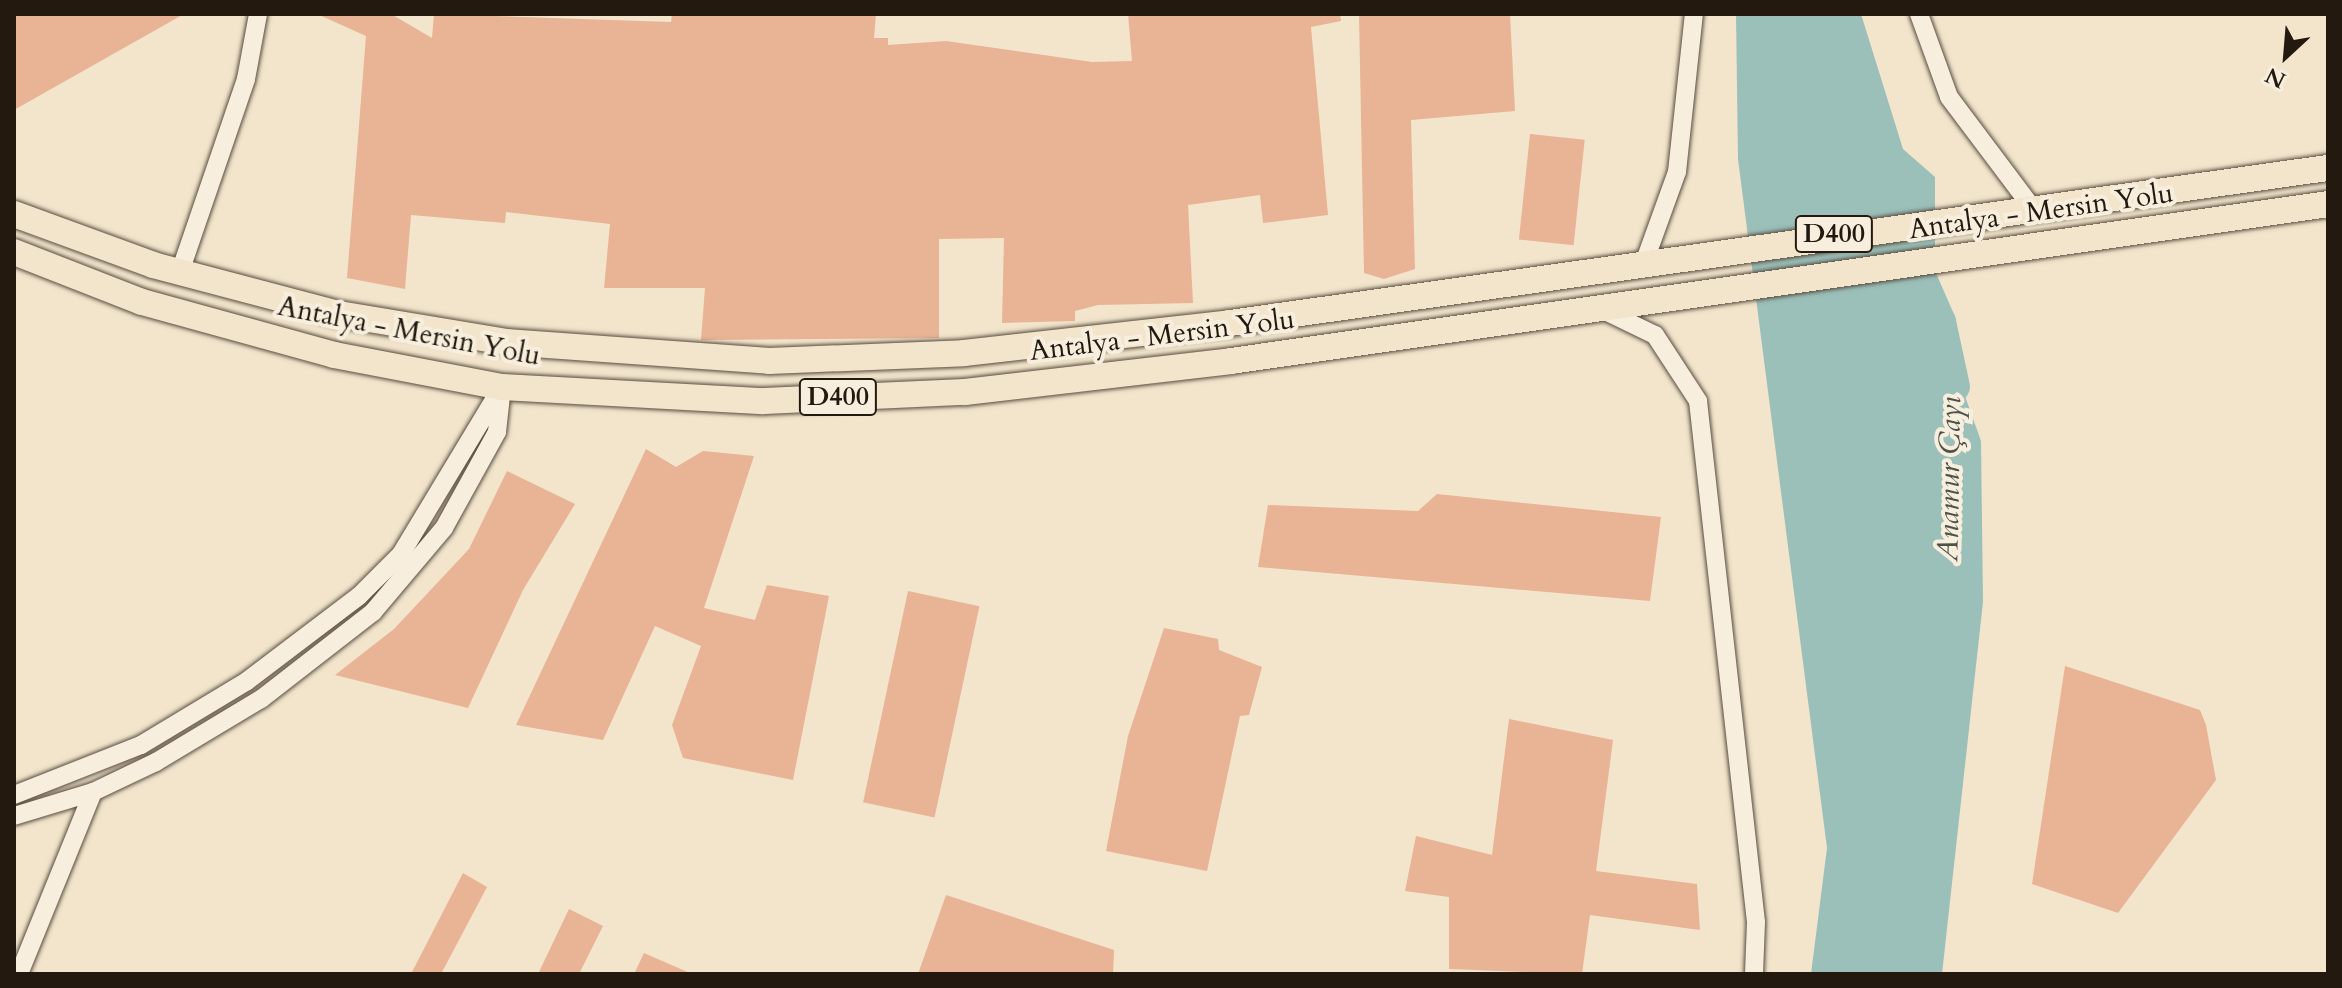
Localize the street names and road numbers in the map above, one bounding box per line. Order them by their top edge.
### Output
street label: Antalya - Mersin Yolu [1907,176,2175,246]
road number: D400 [1794,212,1874,256]
street label: Antalya - Mersin Yolu [275,289,543,373]
street label: Antalya - Mersin Yolu [1028,302,1296,368]
road number: D400 [798,375,878,419]

